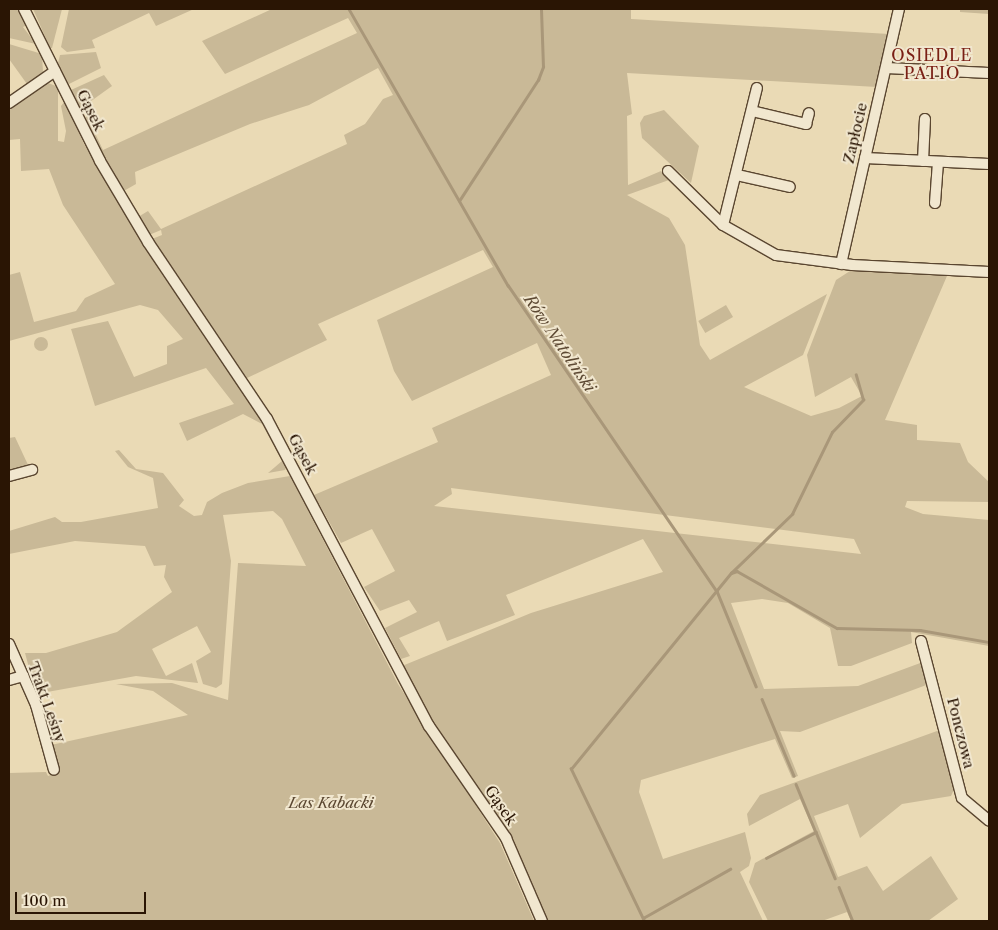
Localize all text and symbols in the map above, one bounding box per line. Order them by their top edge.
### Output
district label: OSIEDLE PATIO [890,45,974,83]
street label: Gąsek [73,86,109,134]
street label: Zapłocie [839,101,871,165]
water label: Rów Natoliński [520,291,600,395]
street label: Gąsek [285,431,321,477]
street label: Trakt Leśny [24,659,70,745]
street label: Ponczowa [944,696,978,770]
street label: Gąsek [481,782,521,828]
park label: Las Kabacki [288,794,374,812]
scale bar [18,882,149,914]
text: 100 m [23,891,66,910]

